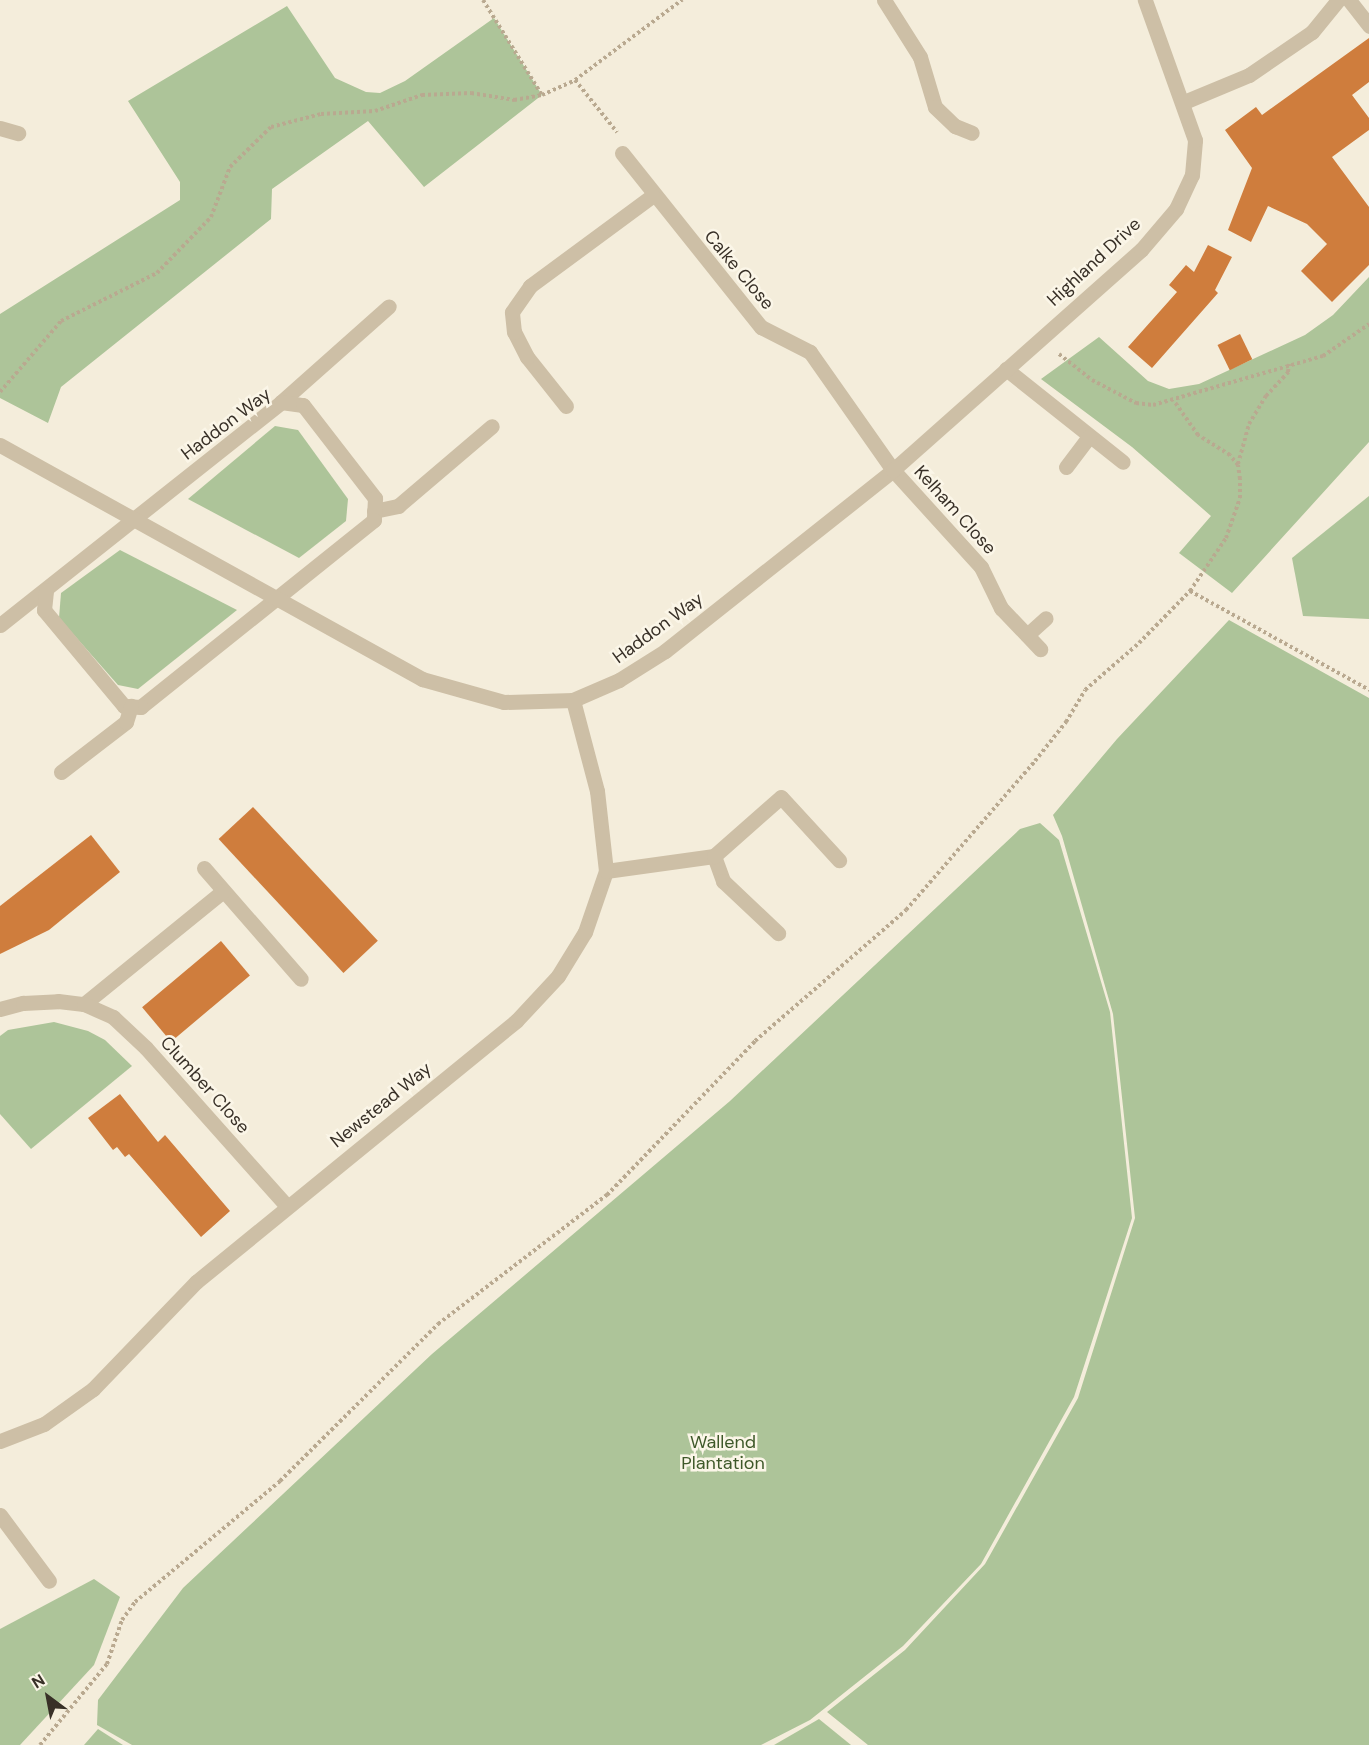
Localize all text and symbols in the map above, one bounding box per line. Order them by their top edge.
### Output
street label: Highland Drive [1043,213,1145,311]
street label: Calke Close [700,226,778,314]
street label: Haddon Way [177,383,275,465]
street label: Kelham Close [910,461,1000,559]
street label: Haddon Way [609,588,707,668]
street label: Clumber Close [156,1032,254,1138]
street label: Newstead Way [326,1058,436,1152]
park label: Wallend Plantation [681,1432,765,1474]
north arrow [18,1667,78,1727]
text: N [28,1669,49,1693]

